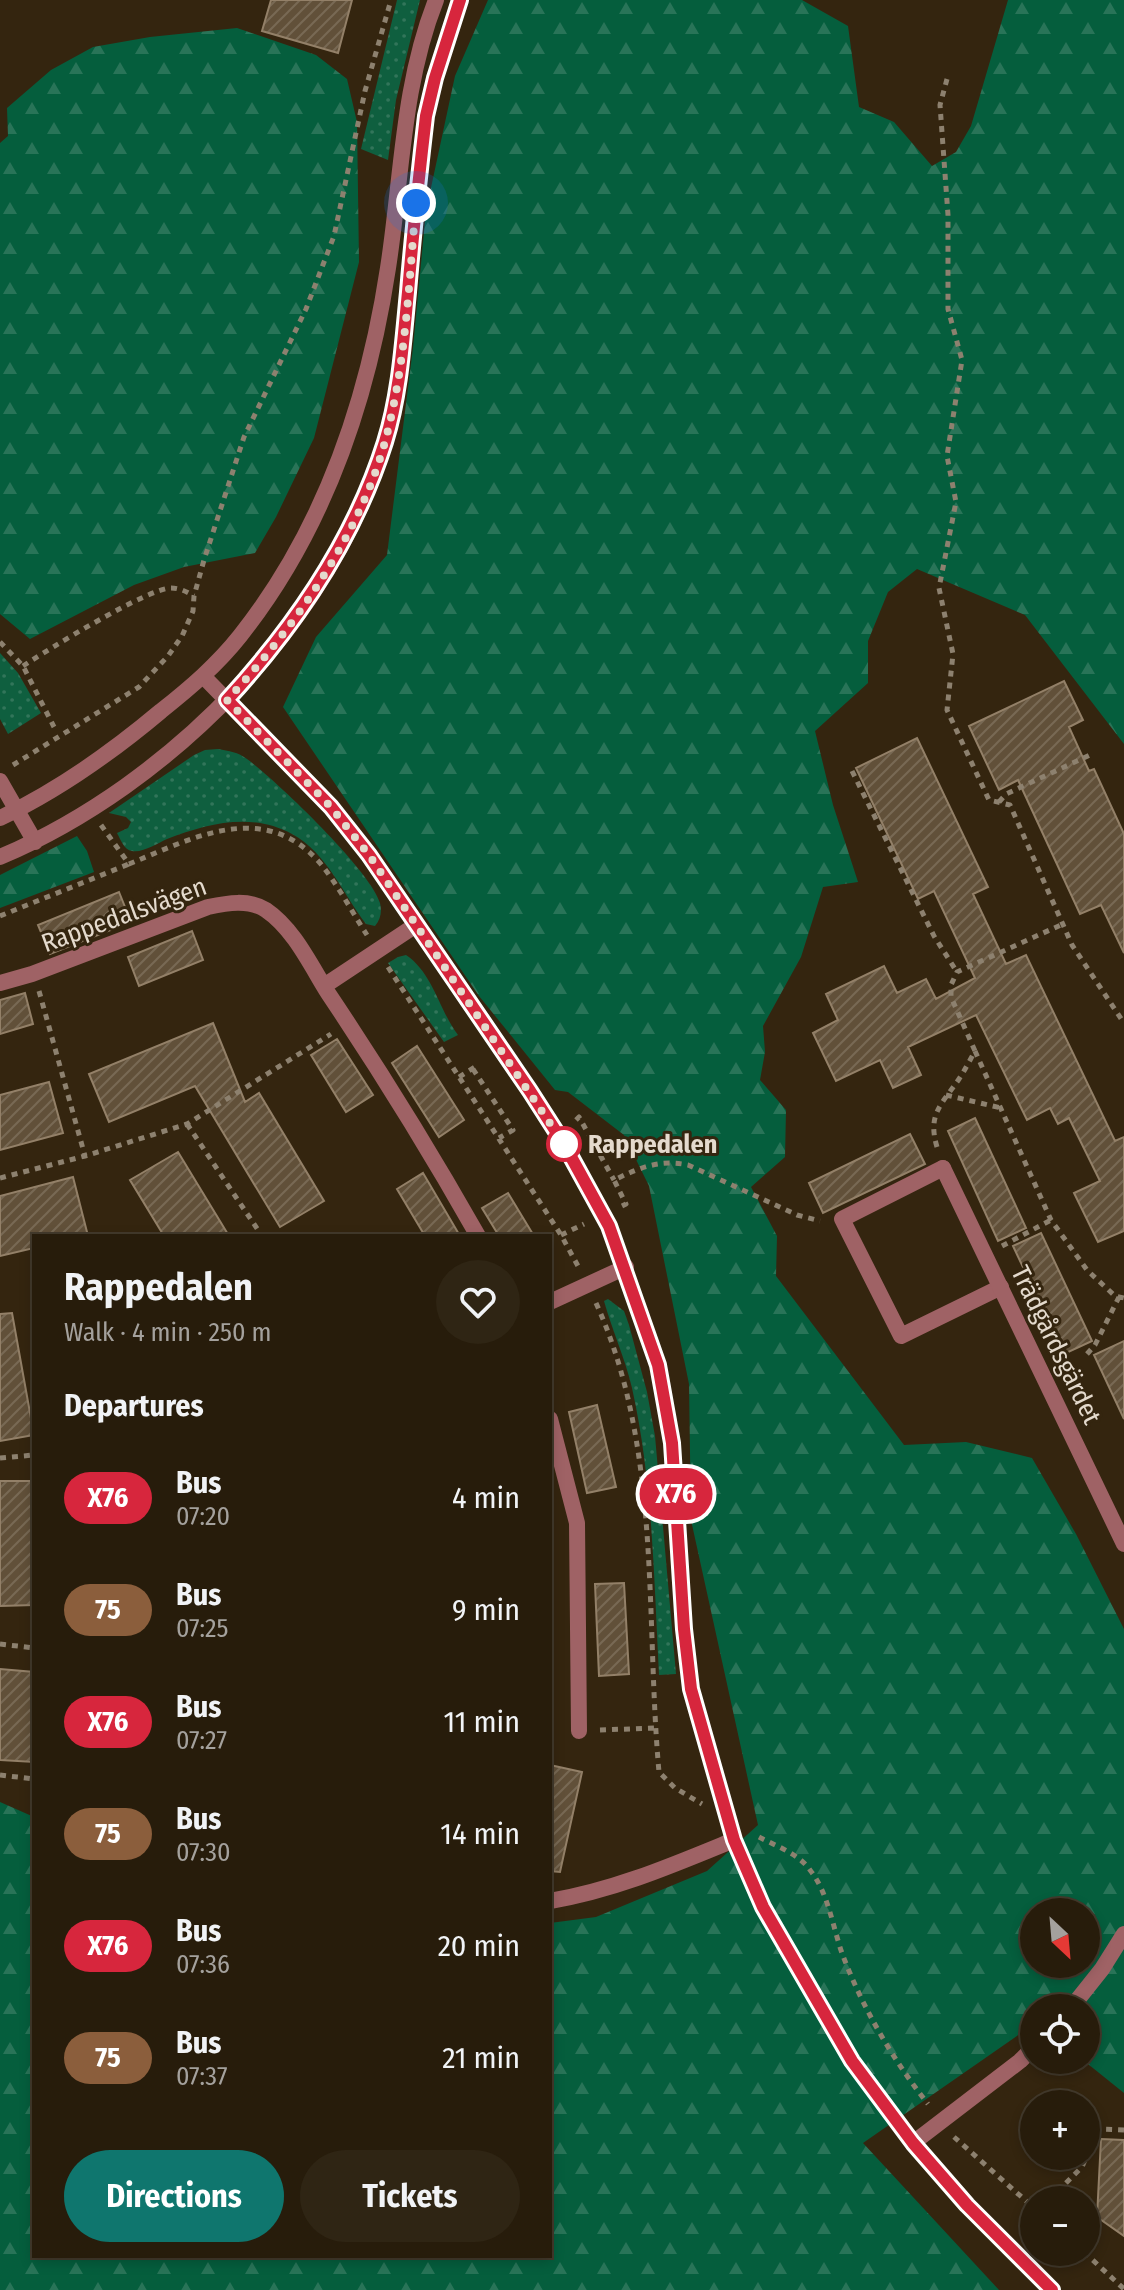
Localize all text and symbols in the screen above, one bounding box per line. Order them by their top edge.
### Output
your location [396,183,436,223]
street label: Rappedalsvägen [37,871,211,959]
marker: Rappedalen [547,1127,581,1161]
place label: Rappedalen [588,1129,717,1160]
button: heart [436,1260,520,1344]
street label: Trädgårdsgärdet [1004,1261,1108,1430]
text: Rappedalen [64,1264,253,1310]
text: Walk · 4 min · 250 m [64,1317,272,1348]
text: Departures [64,1388,204,1424]
text: Bus [176,1465,221,1501]
line badge: X76 [630,1468,722,1520]
text: X76 [656,1477,696,1510]
text: 4 min [452,1480,520,1516]
text: X76 [88,1481,128,1514]
text: 07:20 [176,1501,230,1532]
text: Bus [176,1577,221,1613]
text: 9 min [452,1592,520,1628]
text: 75 [95,1593,121,1626]
text: 07:25 [176,1613,229,1644]
text: Bus [176,1689,221,1725]
text: 11 min [444,1704,520,1740]
text: X76 [88,1705,128,1738]
text: 07:27 [176,1725,227,1756]
text: Bus [176,1801,221,1837]
text: 14 min [440,1816,520,1852]
text: 75 [95,1817,121,1850]
text: 07:30 [176,1837,231,1868]
north arrow [1020,1898,1100,1978]
map controls [1020,1898,1100,2266]
text: Bus [176,1913,221,1949]
text: 20 min [438,1928,520,1964]
text: X76 [88,1929,128,1962]
text: 07:36 [176,1949,230,1980]
button: locate [1020,1994,1100,2074]
text: Bus [176,2025,221,2061]
text: 21 min [442,2040,520,2076]
text: 75 [95,2041,121,2074]
text: 07:37 [176,2061,227,2092]
button: + [1020,2090,1100,2170]
button: Directions [64,2150,284,2242]
button: Tickets [300,2150,520,2242]
button: − [1020,2186,1100,2266]

